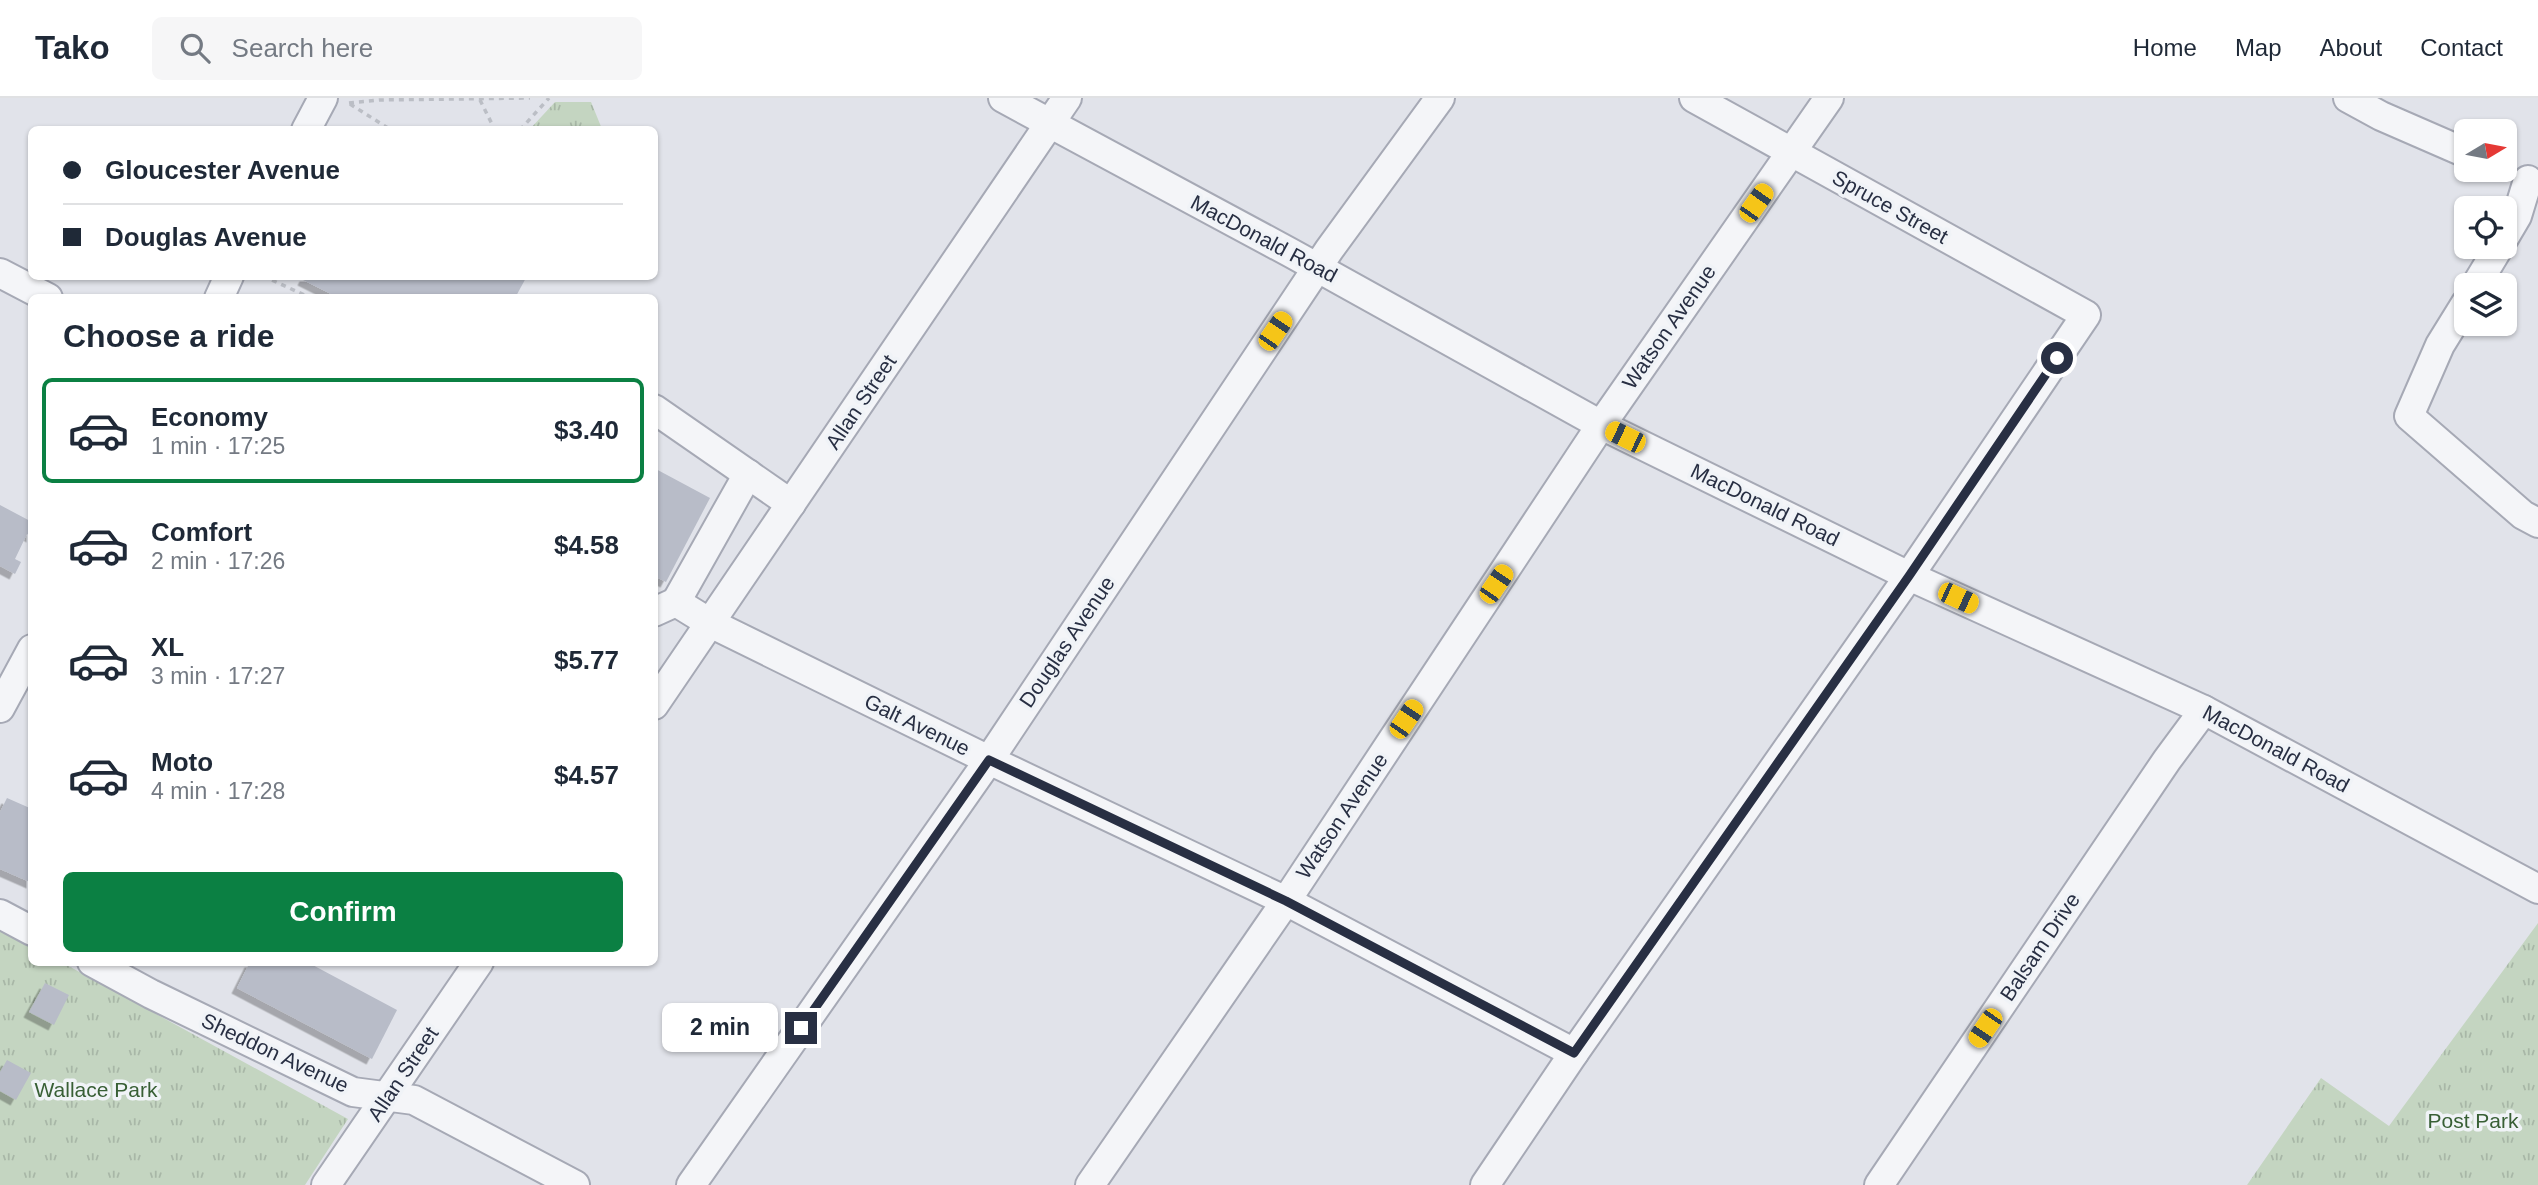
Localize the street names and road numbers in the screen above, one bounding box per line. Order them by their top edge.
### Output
street label: Spruce Street [1829,165,1952,248]
street label: MacDonald Road [1187,190,1341,287]
street label: Watson Avenue [1617,260,1720,393]
street label: Allan Street [821,350,901,453]
street label: MacDonald Road [1687,459,1843,550]
street label: Douglas Avenue [1014,572,1119,711]
street label: Galt Avenue [861,689,974,760]
street label: MacDonald Road [2199,700,2353,797]
street label: Watson Avenue [1291,749,1392,883]
street label: Balsam Drive [1995,889,2084,1005]
street label: Sheddon Avenue [198,1008,352,1097]
street label: Allan Street [363,1022,443,1125]

